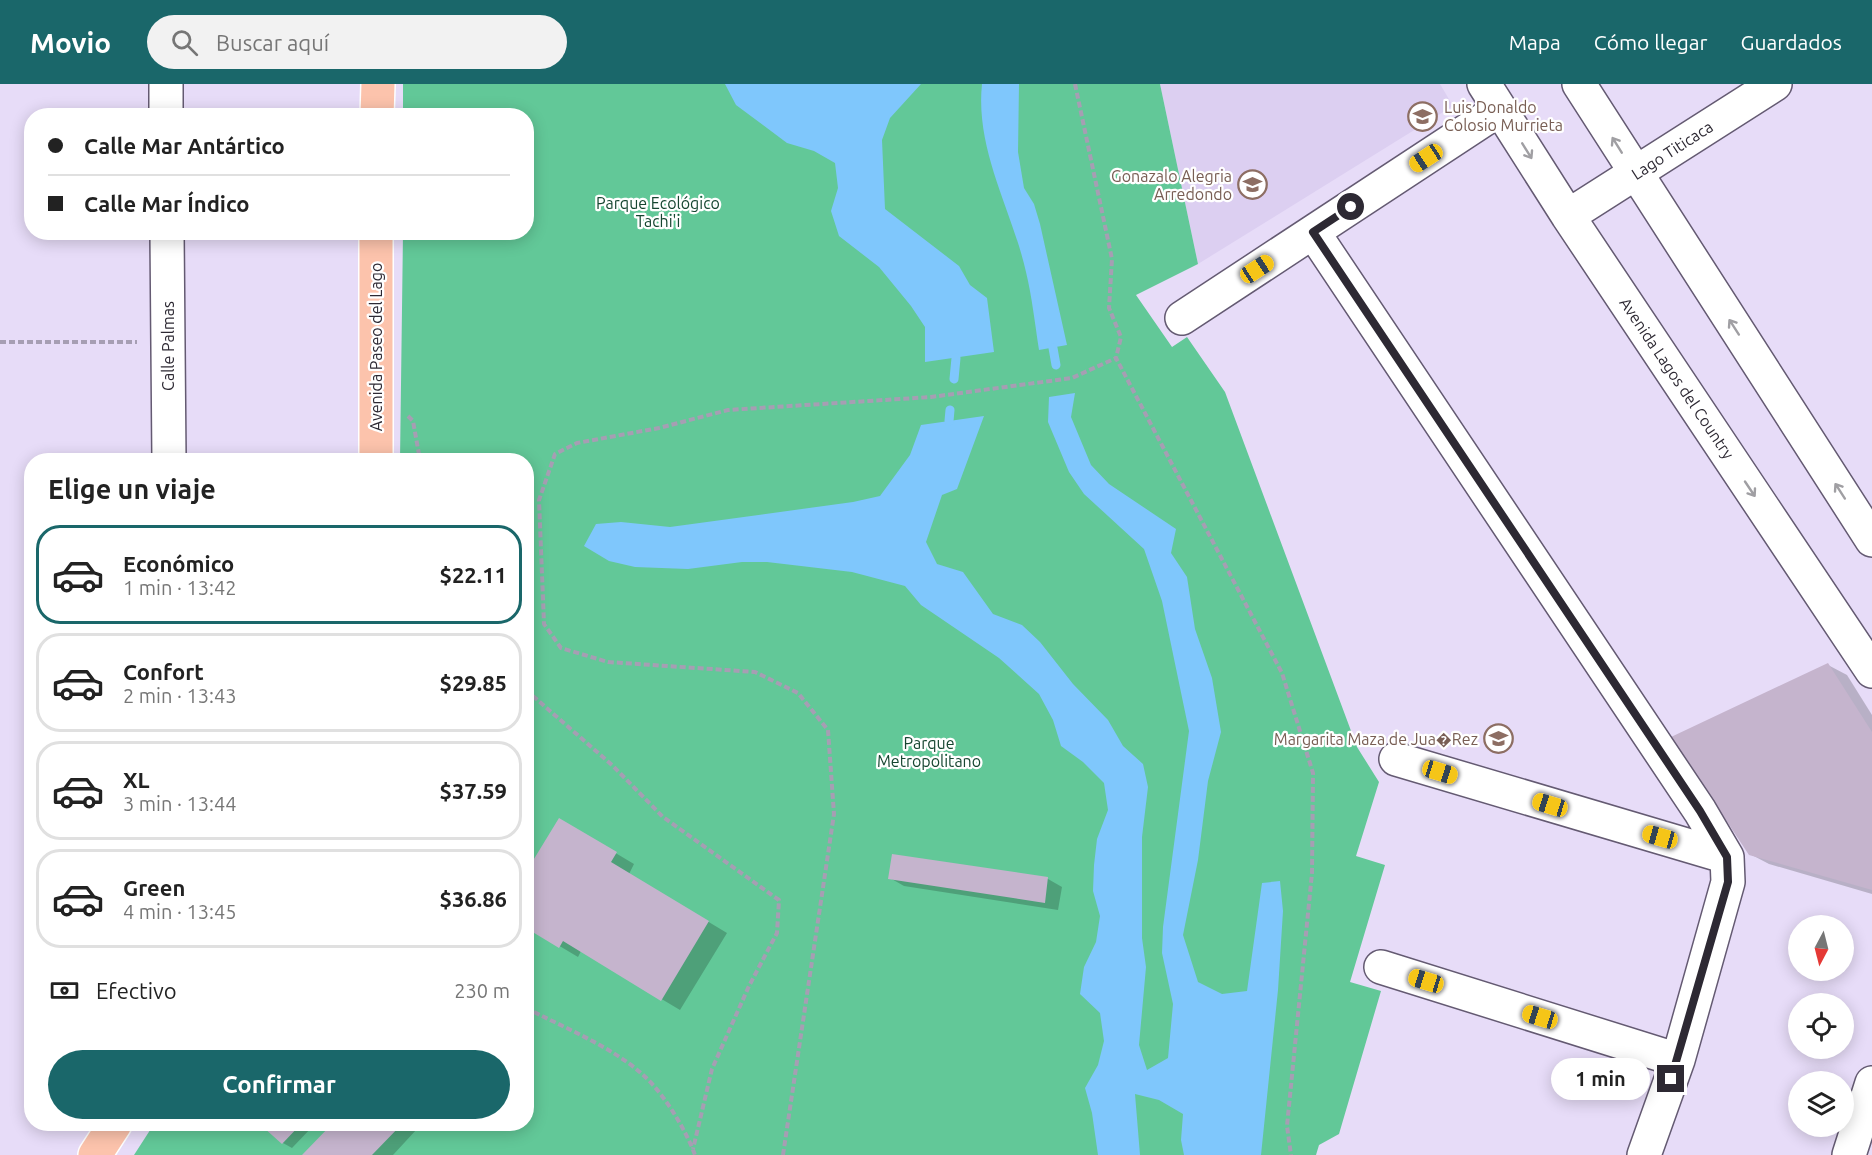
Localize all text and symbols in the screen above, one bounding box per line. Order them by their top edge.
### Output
search box [147,15,567,69]
icon: search [168,26,201,59]
text: Movio [30,27,111,58]
text: Buscar aquí [216,30,329,55]
text: Mapa [1509,30,1561,54]
text: Cómo llegar [1594,30,1708,54]
text: Guardados [1741,30,1842,54]
place label: Luis Donaldo Colosio Murrieta [1444,98,1563,134]
school or university icon: Luis Donaldo Colosio Murrieta [1407,100,1439,132]
street label: Lago Titicaca [1628,117,1716,183]
text: Calle Mar Antártico [84,133,285,158]
one-way arrow [1611,137,1624,154]
car [1406,141,1446,175]
one-way arrow [1521,142,1533,159]
place label: Gonazalo Alegria Arredondo [1111,167,1232,203]
school or university icon: Gonazalo Alegria Arredondo [1237,169,1269,201]
text: Calle Mar Índico [84,191,250,216]
route start [1337,193,1364,220]
park label: Parque Ecológico Tachi'i [596,194,720,230]
car [1237,252,1277,286]
street label: Avenida Paseo del Lago [367,263,385,431]
street label: Avenida Lagos del Country [1616,294,1738,462]
street label: Calle Palmas [159,301,177,391]
one-way arrow [1728,319,1740,336]
text: Elige un viaje [48,474,216,504]
one-way arrow [1744,480,1756,497]
one-way arrow [1834,483,1846,500]
icon: car [51,548,105,602]
text: Económico [123,551,234,576]
text: $22.11 [440,562,507,587]
text: 1 min · 13:42 [123,576,237,599]
icon: car [51,656,105,710]
text: Confort [123,659,204,684]
text: $29.85 [440,670,507,695]
text: 2 min · 13:43 [123,684,237,707]
school or university icon: Margarita Maza de Jua�Rez [1483,723,1515,755]
place label: Margarita Maza de Jua�Rez [1274,730,1478,748]
park label: Parque Metropolitano [877,734,981,770]
car [1420,758,1460,786]
icon: car [51,764,105,818]
text: XL [123,767,150,792]
text: $37.59 [440,778,507,803]
car [1530,791,1570,819]
text: 3 min · 13:44 [123,792,237,815]
car [1640,823,1680,851]
icon: car [51,872,105,926]
text: Green [123,875,185,900]
text: $36.86 [440,886,507,911]
text: 4 min · 13:45 [123,900,237,923]
north arrow [1788,915,1854,981]
map controls [1788,915,1854,1137]
car [1406,967,1446,995]
icon: cash [48,974,81,1007]
text: Efectivo [96,978,177,1003]
text: 230 m [454,979,510,1002]
button: locate [1788,993,1854,1059]
car [1520,1003,1560,1031]
button: Confirmar [48,1050,510,1119]
callout: 1 min [1551,1058,1650,1100]
route end [1657,1065,1684,1092]
text: 1 min [1575,1067,1626,1090]
button: layers [1788,1071,1854,1137]

